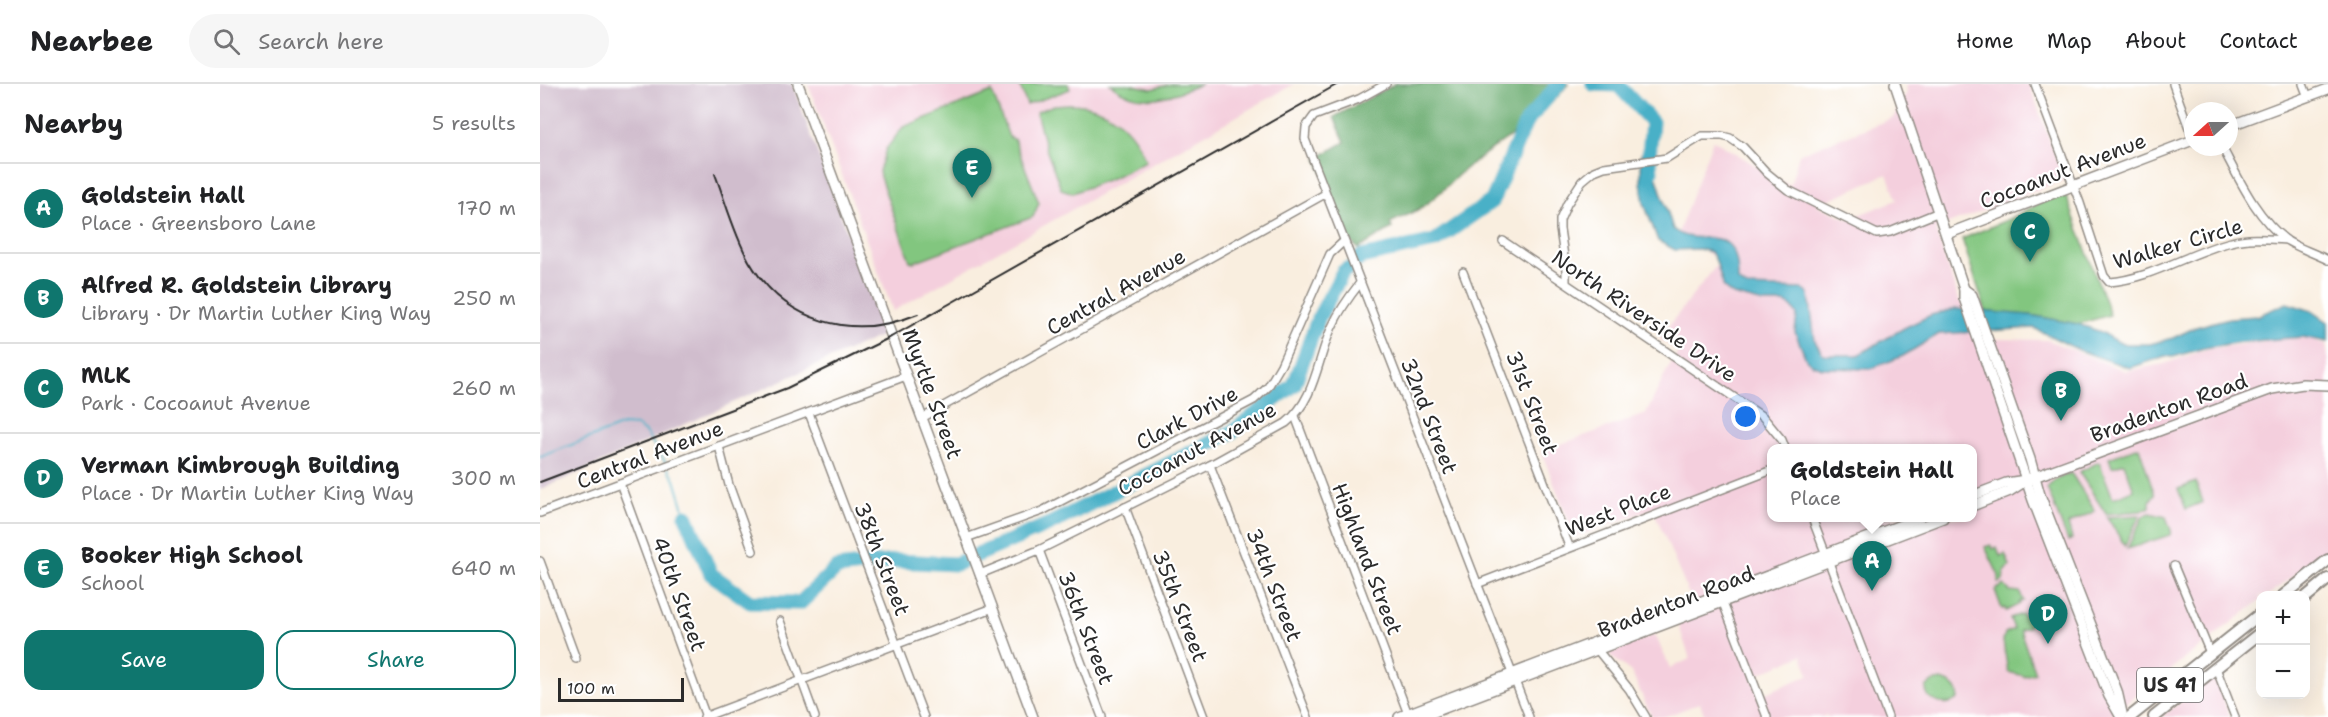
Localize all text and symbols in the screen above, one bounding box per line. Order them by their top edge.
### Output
search box [189,14,609,68]
text: Nearbee [30,22,153,60]
icon: search [210,25,243,58]
text: Search here [258,27,384,56]
text: Home [1956,27,2014,55]
text: Map [2047,27,2092,55]
text: About [2125,27,2186,55]
text: Contact [2219,27,2298,55]
north arrow [2184,102,2238,156]
text: Nearby [24,106,123,141]
text: 5 results [432,110,516,136]
street label: Cocoanut Avenue [1976,126,2150,216]
pin: E [952,148,992,198]
text: Goldstein Hall [81,181,245,210]
text: A [36,195,51,221]
text: 170 m [457,195,516,221]
text: Place · Greensboro Lane [81,210,316,236]
pin: C [2010,212,2050,262]
street label: Walker Circle [2110,212,2246,276]
street label: Central Avenue [1042,242,1190,342]
street label: North Riverside Drive [1546,244,1742,388]
text: Alfred R. Goldstein Library [81,271,392,300]
text: B [37,285,50,311]
text: 250 m [452,285,516,311]
text: Library · Dr Martin Luther King Way [81,300,431,326]
street label: Myrtle Street [895,325,969,463]
street label: 31st Street [1499,347,1565,459]
street label: 32nd Street [1394,354,1464,478]
text: MLK [81,361,130,390]
street label: Bradenton Road [2087,367,2251,449]
pin: B [2042,372,2080,421]
text: C [37,375,50,401]
text: 260 m [451,375,516,401]
street label: Clark Drive [1131,379,1243,457]
text: Park · Cocoanut Avenue [81,390,311,416]
street label: Cocoanut Avenue [1113,395,1281,503]
your location [1731,402,1760,431]
street label: Central Avenue [573,414,727,496]
popup [1767,444,1977,522]
text: Verman Kimbrough Building [81,451,399,480]
text: Goldstein Hall [1790,456,1954,485]
text: D [36,465,51,491]
text: 300 m [450,465,516,491]
street label: West Place [1561,477,1675,543]
street label: Highland Street [1325,479,1409,639]
text: Place · Dr Martin Luther King Way [81,480,414,506]
text: Place [1790,485,1841,511]
street label: 38th Street [848,498,916,620]
street label: 34th Street [1240,524,1308,646]
street label: 40th Street [645,533,713,655]
text: Booker High School [81,541,303,570]
pin: A [1852,542,1892,591]
street label: 35th Street [1146,546,1214,666]
text: E [37,555,50,581]
text: 640 m [451,555,516,581]
street label: Bradenton Road [1594,559,1758,645]
street label: 36th Street [1052,567,1120,689]
text: School [81,570,144,596]
map controls [2256,591,2310,699]
button: + [2256,591,2310,645]
pin: D [2028,594,2068,644]
button: Save [24,630,264,690]
button: Share [276,630,516,690]
button: − [2256,645,2310,699]
road number: US 41 [2137,668,2203,702]
scale bar [558,675,684,702]
text: 100 m [567,678,615,699]

